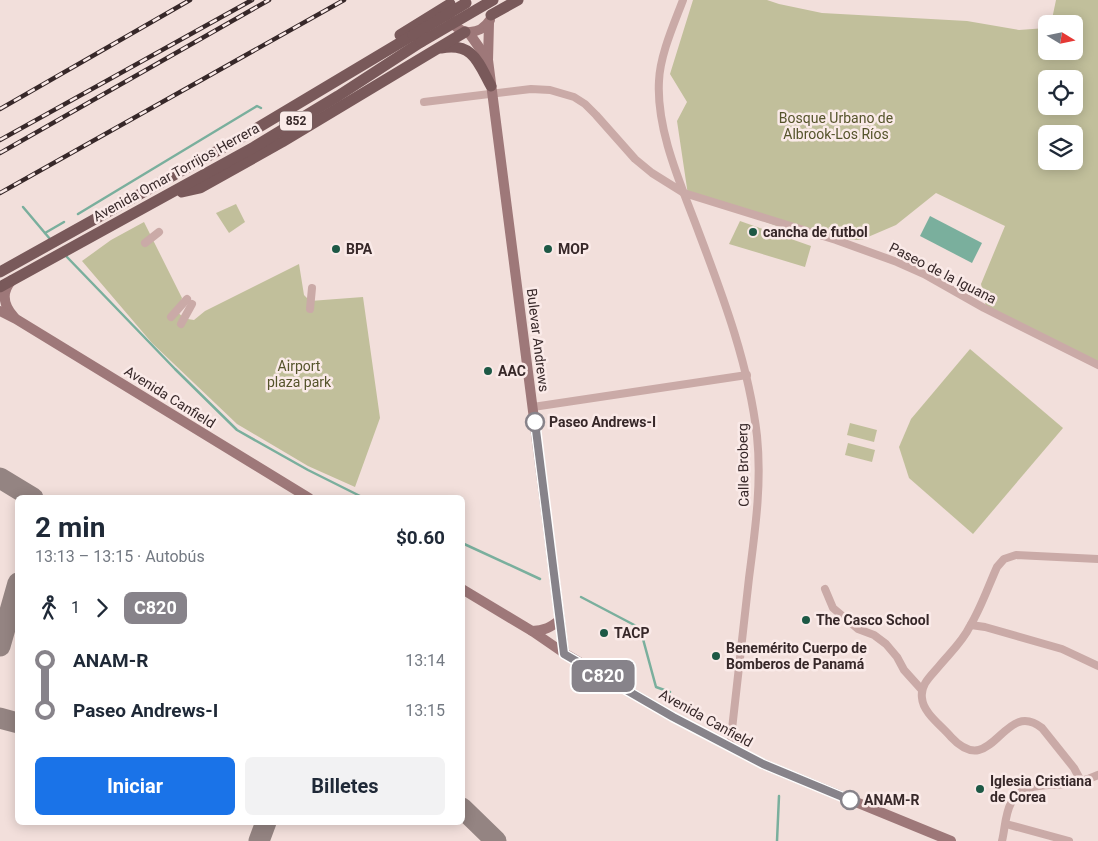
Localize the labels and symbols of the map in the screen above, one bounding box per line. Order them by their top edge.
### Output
north arrow [1038,15,1082,60]
park label: Bosque Urbano de Albrook-Los Ríos [779,110,893,142]
road number: 852 [280,112,312,130]
street label: Avenida Omar Torrijos Herrera [90,120,262,224]
place label: cancha de futbol [763,224,868,240]
marker: cancha de futbol [747,226,759,238]
street label: Paseo de la Iguana [887,239,999,307]
place label: BPA [346,241,373,257]
place label: MOP [558,241,589,257]
marker: BPA [330,243,342,255]
marker: MOP [542,243,554,255]
street label: Bulevar Andrews [524,287,552,393]
park label: Airport plaza park [267,358,332,390]
street label: Avenida Canfield [122,363,218,431]
place label: AAC [498,363,526,379]
marker: AAC [482,365,494,377]
marker: Paseo Andrews-I [525,412,545,432]
place label: Paseo Andrews-I [549,414,656,430]
street label: Calle Broberg [734,423,752,507]
place label: The Casco School [816,612,929,628]
marker: The Casco School [800,614,812,626]
place label: TACP [614,625,649,641]
marker: TACP [598,627,610,639]
place label: Benemérito Cuerpo de Bomberos de Panamá [726,640,867,672]
marker: Benemérito Cuerpo de Bomberos de Panamá [710,650,722,662]
line badge: C820 [568,660,638,692]
street label: Avenida Canfield [657,686,755,750]
place label: Iglesia Cristiana de Corea [990,773,1092,805]
marker: Iglesia Cristiana de Corea [974,783,986,795]
marker: ANAM-R [840,790,860,810]
place label: ANAM-R [864,792,920,808]

